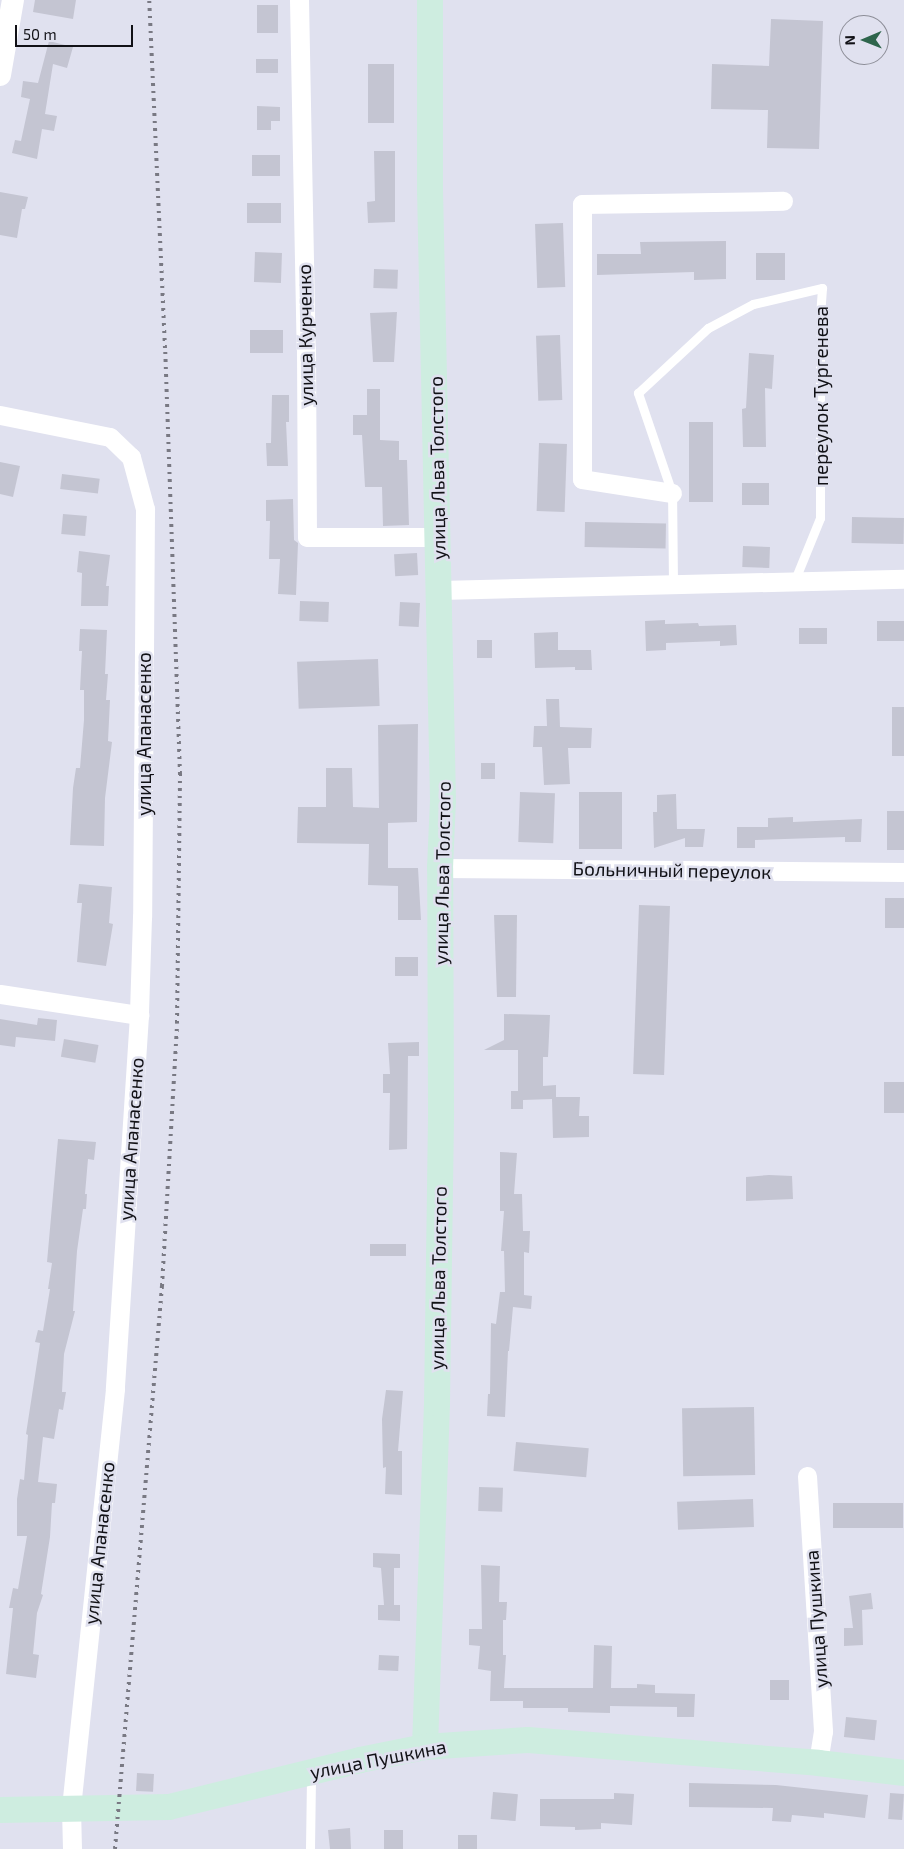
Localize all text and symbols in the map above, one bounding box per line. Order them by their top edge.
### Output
scale bar [18,15,135,47]
north arrow [839,15,889,65]
text: 50 m [23,25,57,43]
text: N [841,35,858,45]
street label: улица Курченко [292,264,318,406]
street label: переулок Тургенева [810,306,832,486]
street label: улица Льва Толстого [424,376,450,560]
street label: улица Апанасенко [133,652,155,816]
street label: улица Льва Толстого [429,781,455,965]
street label: Больничный переулок [572,857,772,883]
street label: улица Апанасенко [114,1057,148,1221]
street label: улица Льва Толстого [425,1186,451,1370]
street label: улица Апанасенко [79,1460,119,1626]
street label: улица Пушкина [800,1549,832,1689]
street label: улица Пушкина [308,1735,448,1783]

